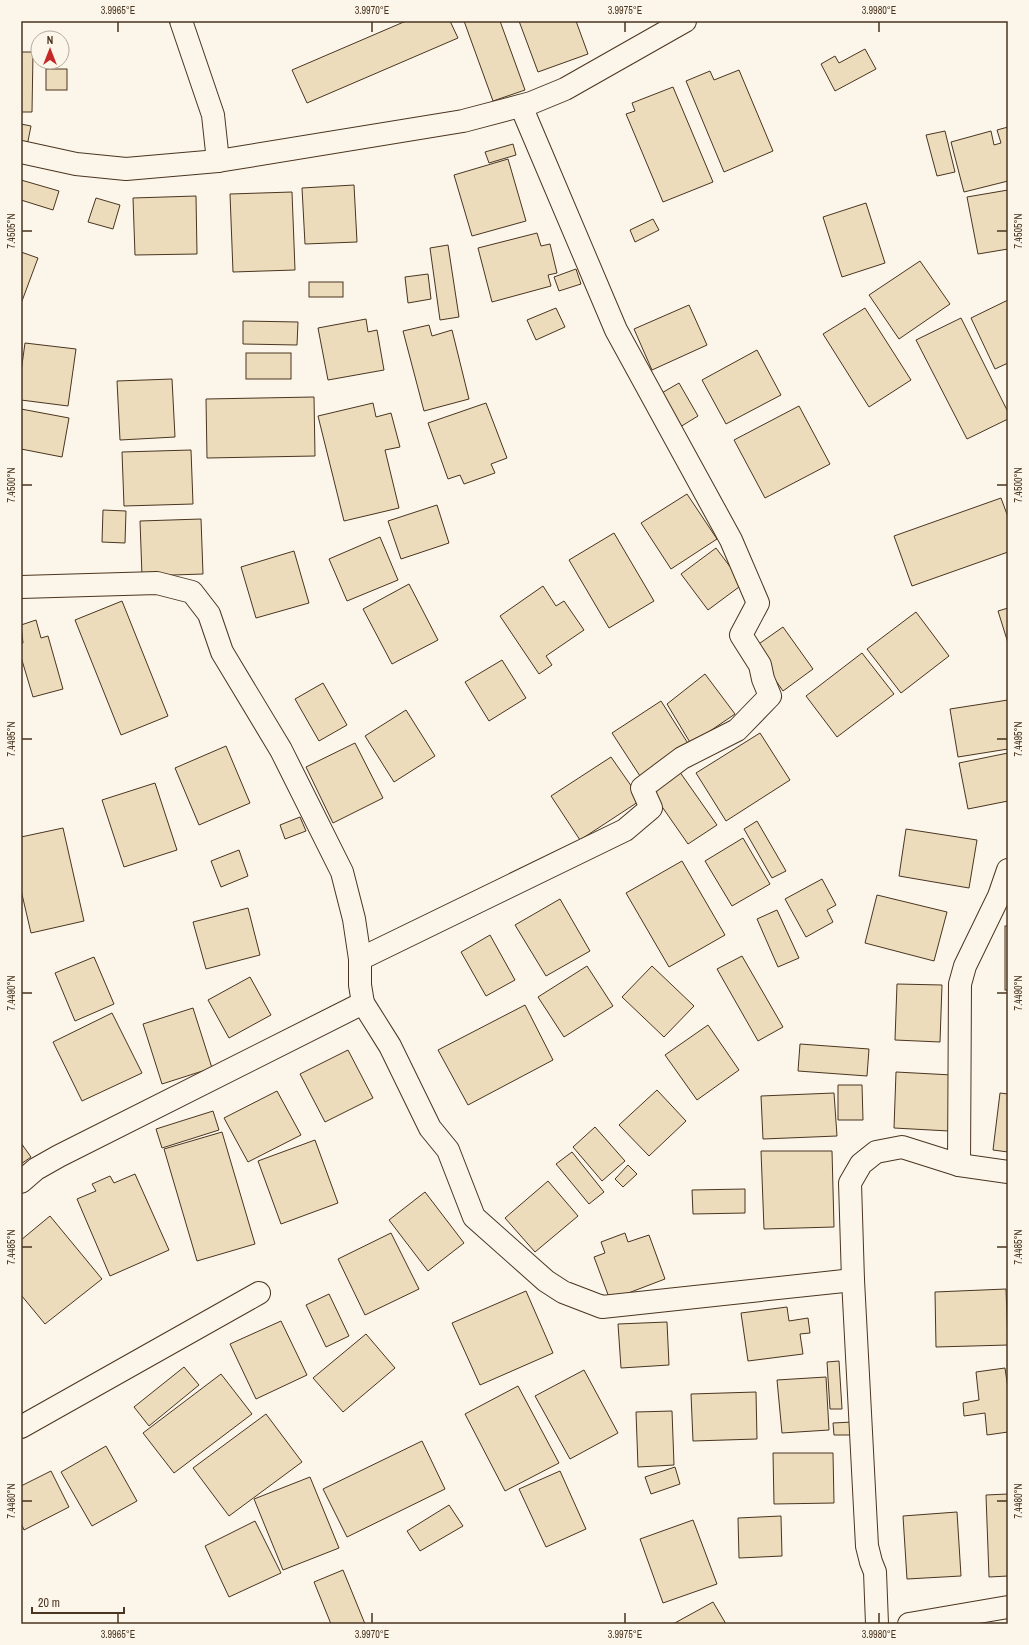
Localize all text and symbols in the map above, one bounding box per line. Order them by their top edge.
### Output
text: 3.9965°E [101,4,135,17]
text: 3.9970°E [355,4,389,17]
text: 3.9975°E [608,4,642,17]
text: 3.9980°E [862,4,896,17]
north arrow [30,30,70,70]
text: N [47,33,53,47]
text: 7.4505°N [5,213,18,249]
text: 7.4505°N [1012,213,1025,249]
text: 7.4500°N [5,467,18,503]
text: 7.4500°N [1012,467,1025,503]
text: 7.4495°N [5,721,18,757]
text: 7.4495°N [1012,721,1025,757]
text: 7.4490°N [5,975,18,1011]
text: 7.4490°N [1012,975,1025,1011]
text: 7.4485°N [5,1229,18,1265]
text: 7.4485°N [1012,1229,1025,1265]
text: 7.4480°N [5,1483,18,1519]
text: 7.4480°N [1012,1483,1025,1519]
scale bar [32,1589,124,1615]
text: 20 m [38,1595,60,1611]
text: 3.9965°E [101,1628,135,1641]
text: 3.9970°E [355,1628,389,1641]
text: 3.9975°E [608,1628,642,1641]
text: 3.9980°E [862,1628,896,1641]

